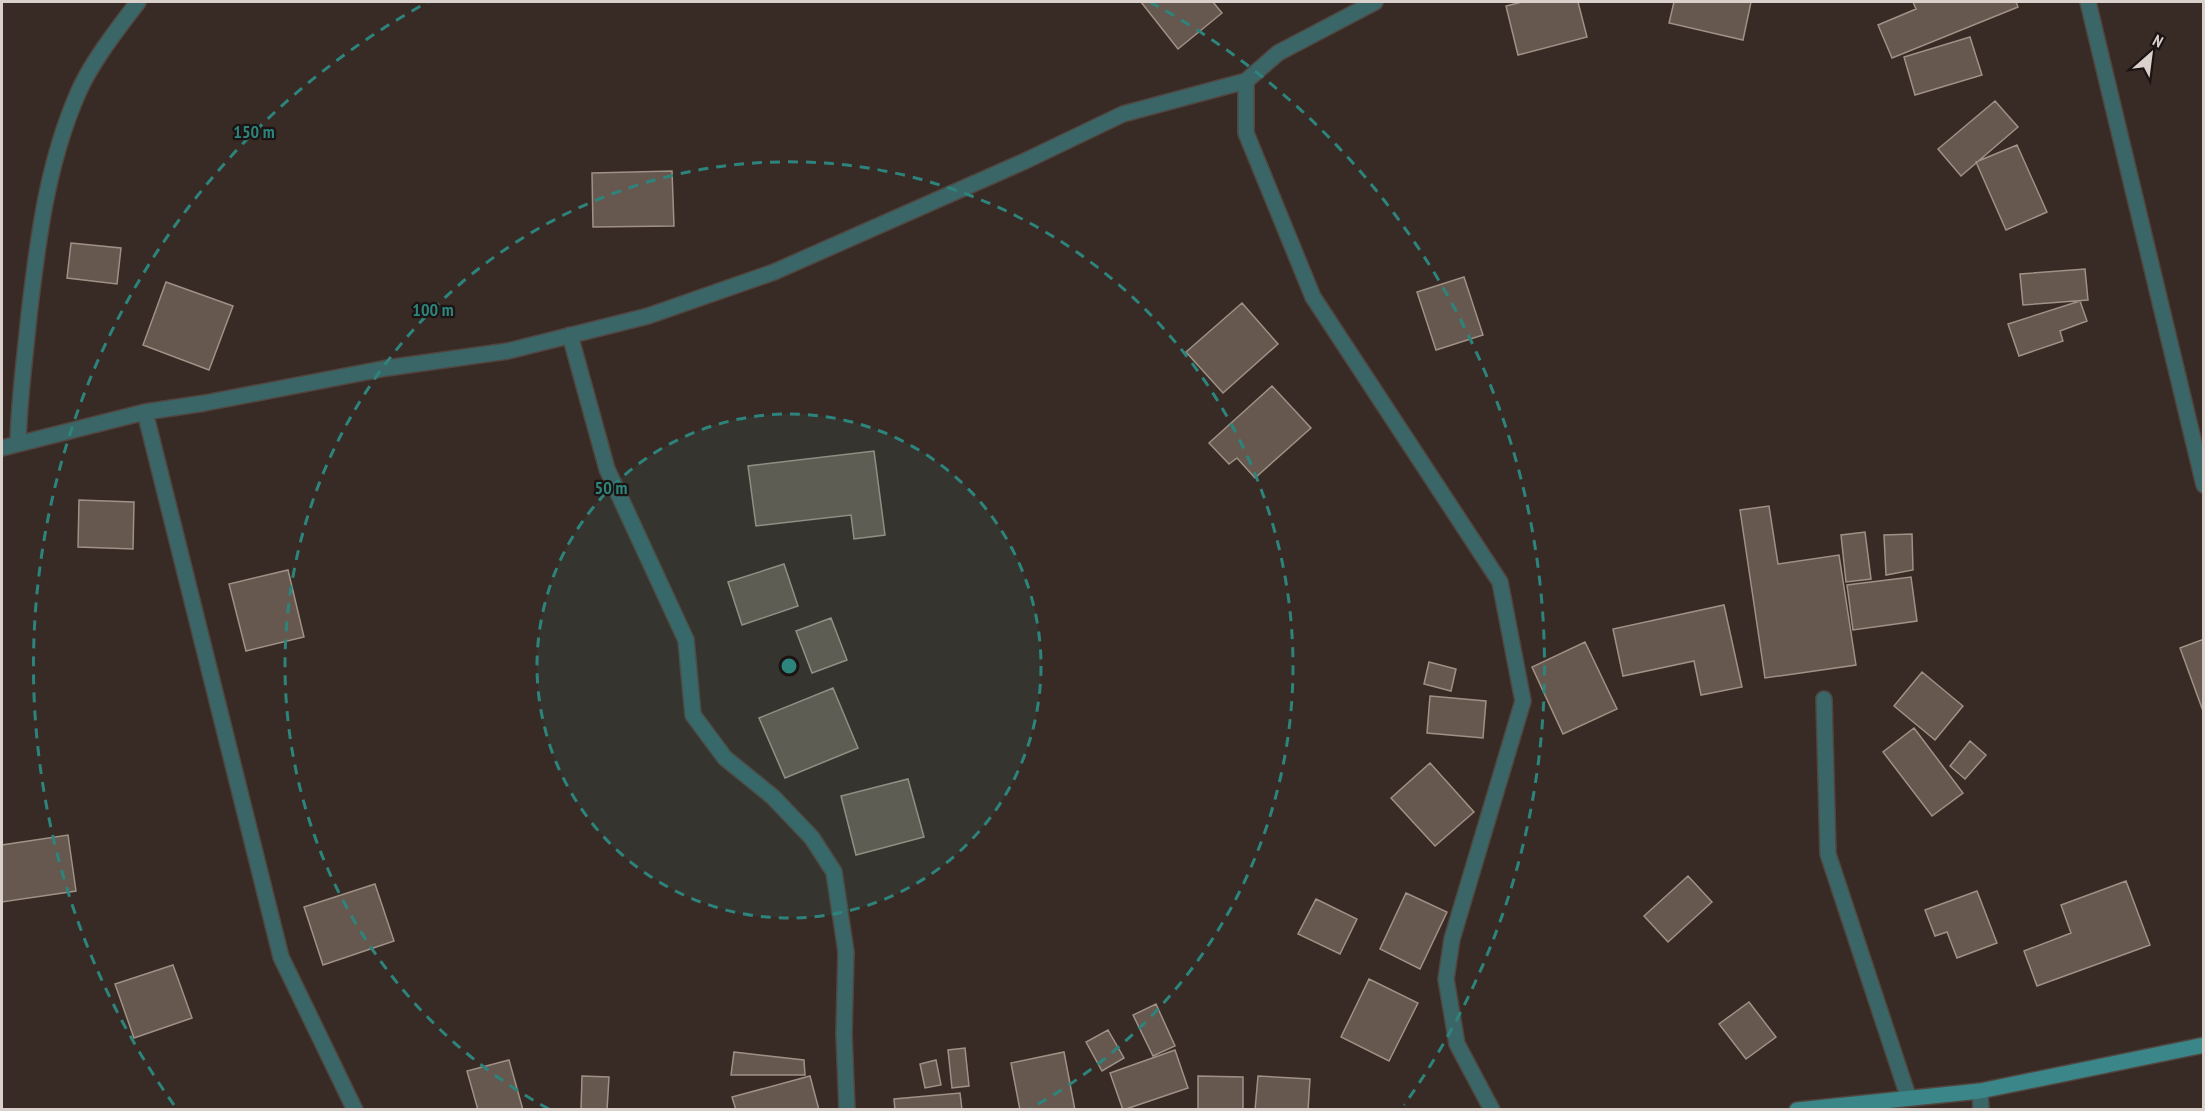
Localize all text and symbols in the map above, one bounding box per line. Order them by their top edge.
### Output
north arrow [2121,24,2181,84]
text: N [2150,30,2167,52]
text: 150 m [233,120,275,143]
text: 100 m [412,298,454,321]
text: 50 m [595,476,627,499]
centre of rings [779,656,799,676]

